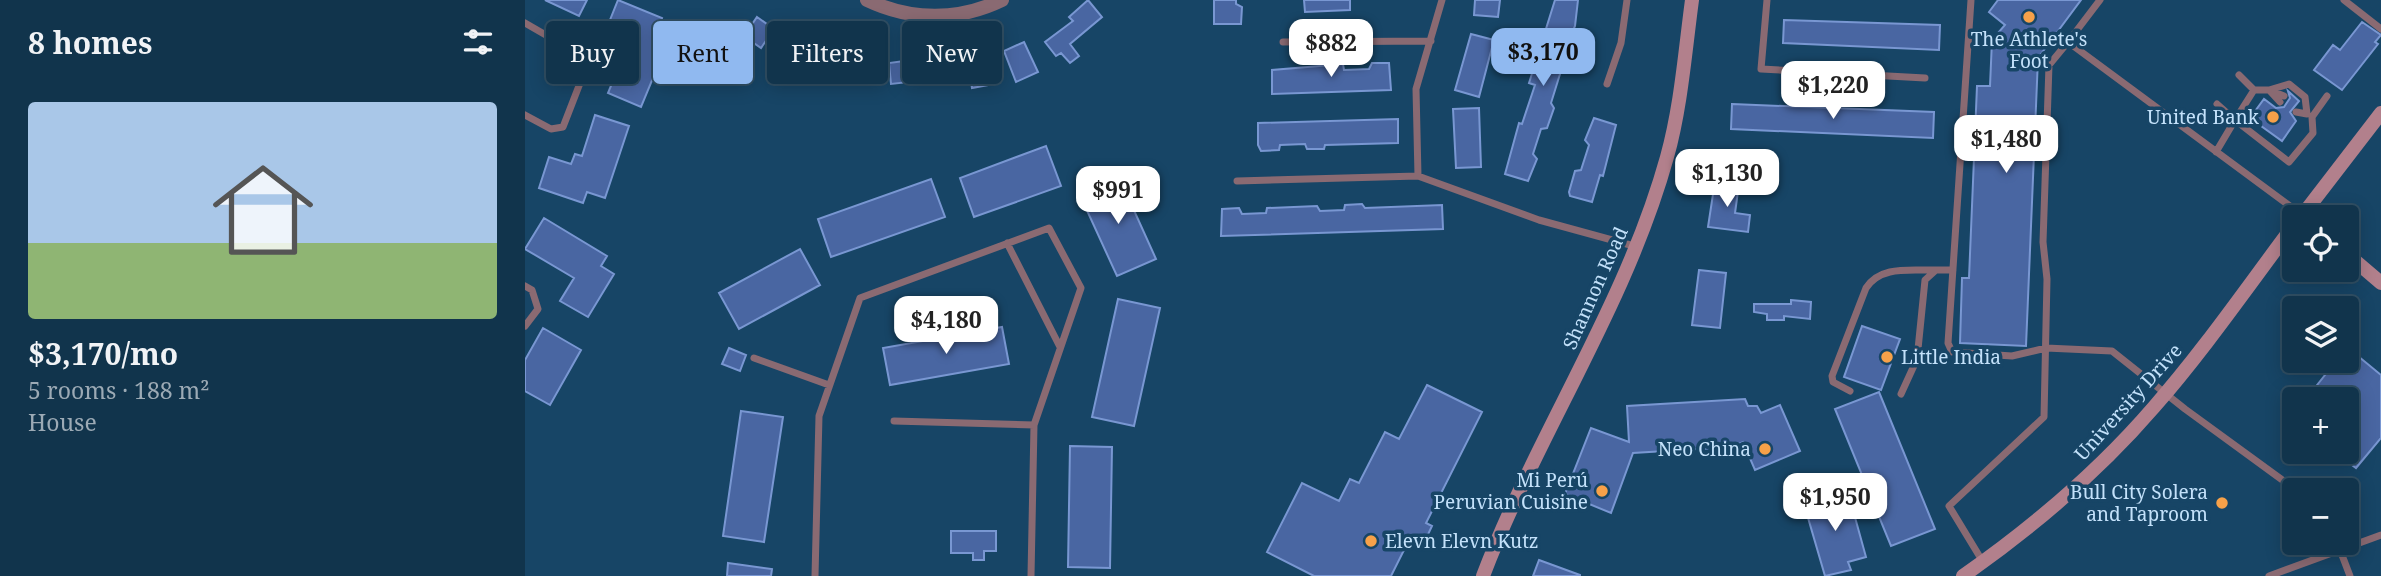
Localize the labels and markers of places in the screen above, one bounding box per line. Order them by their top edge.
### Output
marker: The Athlete's Foot [2021,9,2037,25]
pin: $882 [1290,20,1372,79]
place label: The Athlete's Foot [1971,26,2087,74]
pin: $3,170 [1486,28,1600,88]
pin: $1,220 [1776,61,1890,121]
place label: United Bank [2147,104,2260,130]
marker: United Bank [2265,109,2281,125]
pin: $1,480 [1949,116,2063,175]
pin: $1,130 [1670,150,1784,209]
pin: $991 [1077,166,1159,226]
pin: $4,180 [889,296,1003,356]
place label: Little India [1901,344,2001,370]
marker: Little India [1879,349,1895,365]
place label: Neo China [1658,436,1751,462]
marker: Neo China [1757,441,1773,457]
place label: Mi Perú Peruvian Cuisine [1433,467,1588,515]
pin: $1,950 [1778,474,1892,533]
place label: Bull City Solera and Taproom [2070,479,2208,527]
marker: Mi Perú Peruvian Cuisine [1594,483,1610,499]
marker: Bull City Solera and Taproom [2214,495,2230,511]
place label: Elevn Elevn Kutz [1385,528,1539,554]
marker: Elevn Elevn Kutz [1363,533,1379,549]

